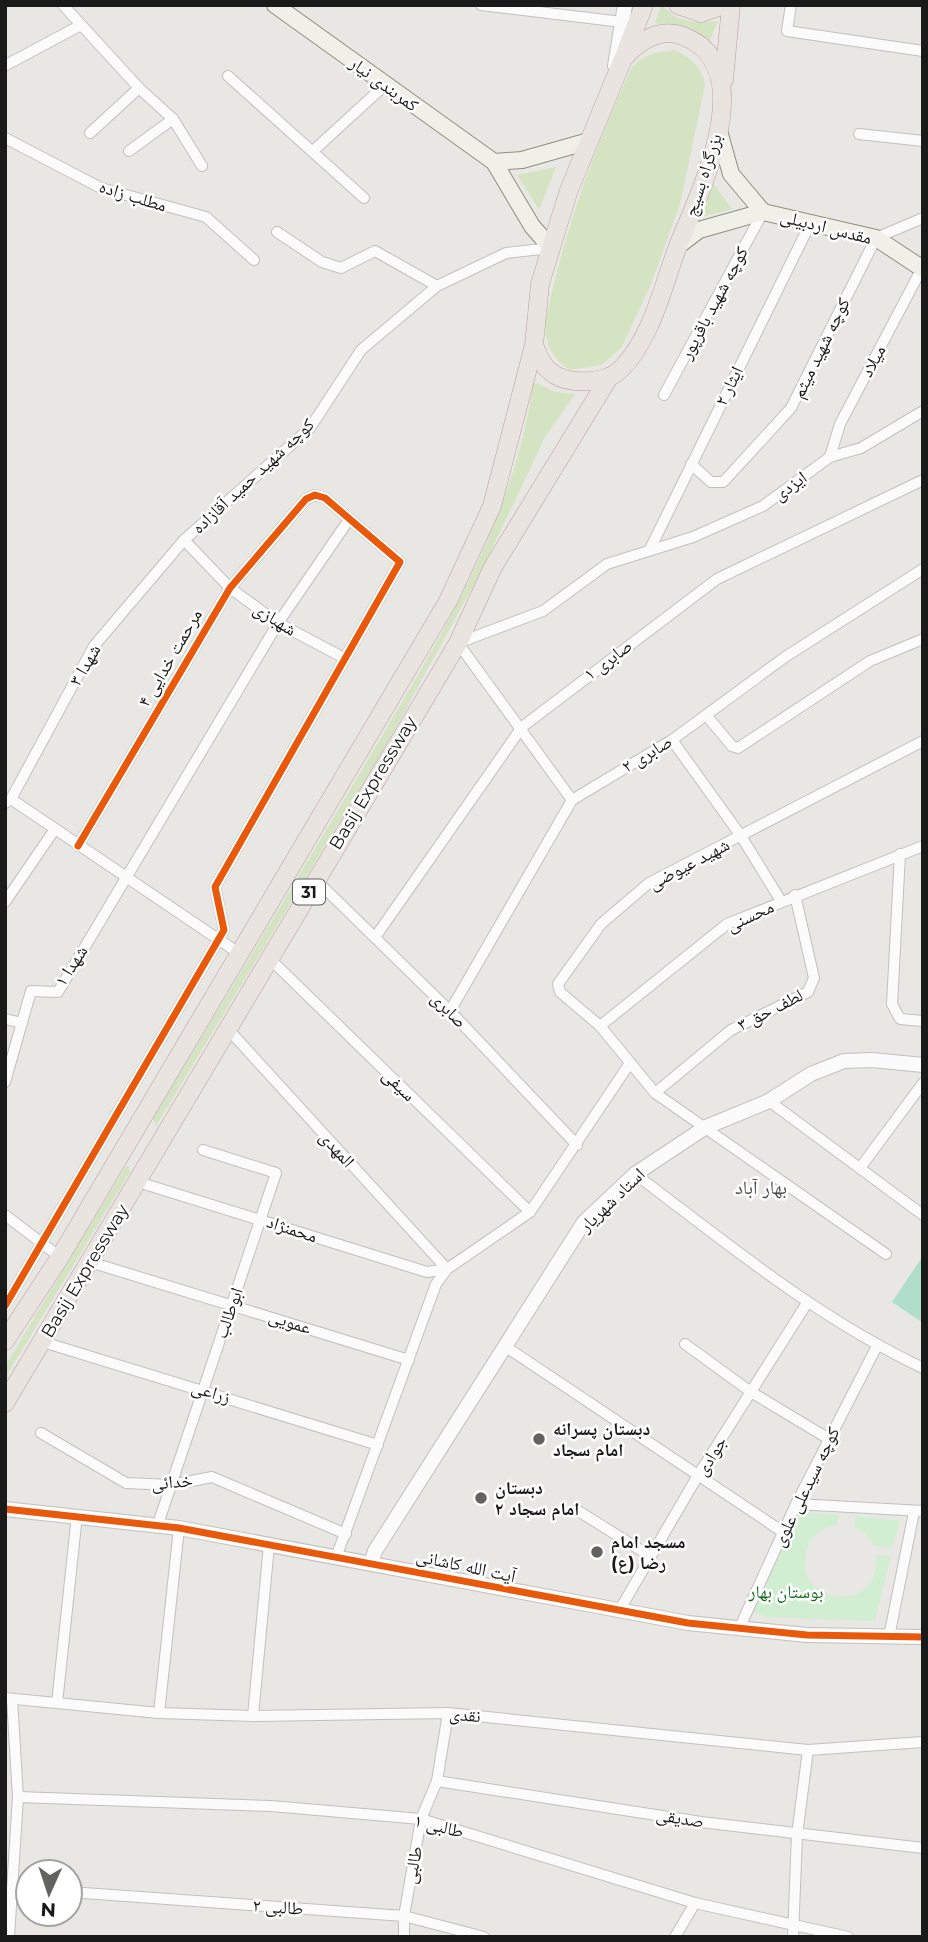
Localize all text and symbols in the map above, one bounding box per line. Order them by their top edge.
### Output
street label: کمربندی نیار [344,51,423,117]
street label: بزرگراه بسیج [679,131,728,219]
street label: مطلب زاده [97,175,169,217]
street label: مقدس اردبیلی [778,205,874,249]
street label: کوچه شهید باقرپور [675,242,753,364]
street label: کوچه شهید میثم [787,294,856,402]
street label: میلاد [856,341,890,381]
street label: ایثار ۲ [710,363,748,409]
street label: کوچه شهید حمید آقازاده [187,413,319,538]
street label: ایزدی [769,466,811,506]
street label: شهبازی [249,597,301,641]
street label: مرحمت خدایی ۴ [133,605,207,711]
street label: صابری ۱ [579,635,637,685]
street label: شهدا ۳ [64,640,106,690]
street label: Basij Expressway [324,712,422,854]
street label: صابری ۲ [618,730,676,778]
street label: شهید عیوضی [645,833,733,895]
road number: 31 [293,880,325,904]
street label: محسنی [723,896,777,936]
street label: شهدا ۱ [50,941,92,991]
street label: لطف حق ۳ [734,984,806,1036]
street label: صابری [426,987,472,1033]
street label: سیفی [378,1064,420,1106]
street label: المهدی [315,1126,359,1172]
street label: استاد شهریار [574,1163,649,1237]
district label: بهار آباد [735,1176,787,1199]
street label: Basij Expressway [36,1200,134,1342]
street label: محمنژاد [264,1211,320,1247]
street label: ابوطالب [210,1285,248,1341]
street label: عمویی [266,1305,314,1339]
street label: زراعی [189,1376,233,1408]
place label: دبستان پسرانه امام سجاد [553,1418,650,1462]
street label: کوچه سیدعلی علوی [767,1423,845,1551]
marker: دبستان پسرانه امام سجاد [531,1431,547,1447]
street label: جوادی [690,1432,732,1480]
street label: خدائی [150,1469,194,1495]
place label: دبستان امام سجاد ۲ [495,1477,579,1521]
marker: دبستان امام سجاد ۲ [473,1490,489,1506]
place label: مسجد امام رضا (ع) [611,1531,686,1574]
marker: مسجد امام رضا (ع) [589,1544,605,1560]
street label: آیت الله کاشانی [414,1545,518,1587]
park label: بوستان بهار [748,1581,823,1603]
street label: نقدی [448,1703,482,1727]
street label: صدیقی [654,1803,706,1833]
street label: طالبی ۱ [412,1809,466,1843]
street label: طالبی [399,1844,427,1886]
north arrow [14,1858,84,1928]
street label: طالبی ۲ [252,1894,304,1920]
text: N [40,1898,56,1921]

